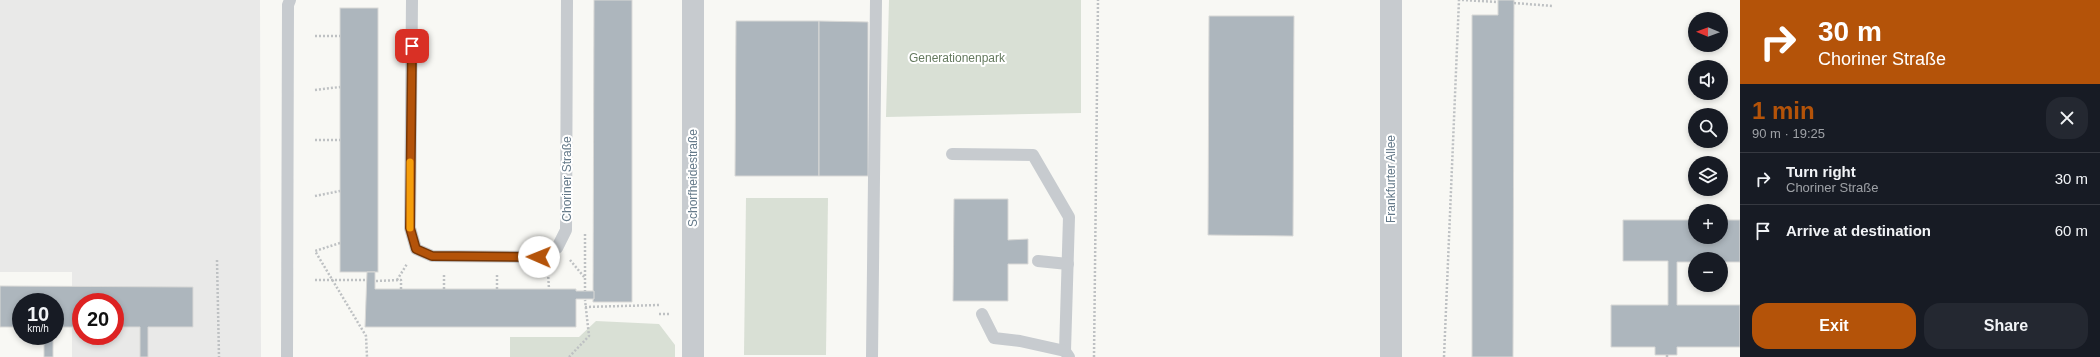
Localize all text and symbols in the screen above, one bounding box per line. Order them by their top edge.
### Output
north arrow [1688,12,1728,52]
map controls [1688,12,1728,292]
icon: right [1752,16,1804,68]
text: 30 m [1818,16,1882,47]
pin [395,29,429,63]
icon: arrive [401,35,423,57]
text: Choriner Straße [1818,49,1946,69]
park label: Generationenpark [909,51,1006,65]
button: sound [1688,60,1728,100]
text: 1 min [1752,97,1815,124]
button: close [2046,97,2088,139]
button: search [1688,108,1728,148]
text: 90 m · 19:25 [1752,126,1825,141]
street label: Schorfheidestraße [686,129,700,227]
street label: Frankfurter Allee [1384,135,1398,223]
street label: Choriner Straße [560,136,574,222]
button: layers [1688,156,1728,196]
text: Turn right [1786,163,1856,180]
icon: right [1752,168,1774,190]
text: 30 m [2055,170,2088,187]
text: Choriner Straße [1786,180,1878,195]
button: + [1688,204,1728,244]
icon: arrive [1752,220,1774,242]
text: Arrive at destination [1786,222,1931,239]
text: 60 m [2055,222,2088,239]
position arrow [518,236,560,278]
button: − [1688,252,1728,292]
speed limit sign: 20 [72,293,124,345]
text: 10 [27,303,49,325]
button: Exit [1752,303,1916,349]
button: Share [1924,303,2088,349]
text: km/h [27,323,49,334]

